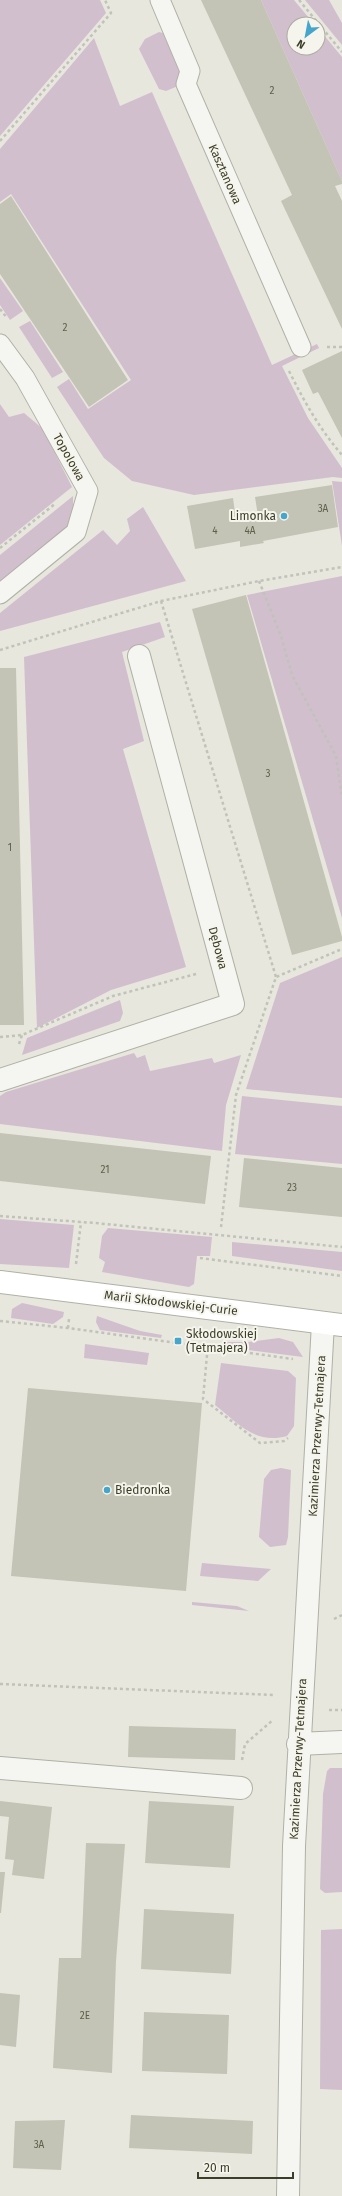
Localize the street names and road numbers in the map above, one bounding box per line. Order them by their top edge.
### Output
street label: Kasztanowa [206,142,244,206]
street label: Topolowa [50,431,88,483]
street label: Dębowa [206,925,230,971]
street label: Marii Skłodowskiej-Curie [103,1288,239,1318]
street label: Kazimierza Przerwy-Tetmajera [306,1355,328,1517]
street label: Kazimierza Przerwy-Tetmajera [287,1678,309,1840]

